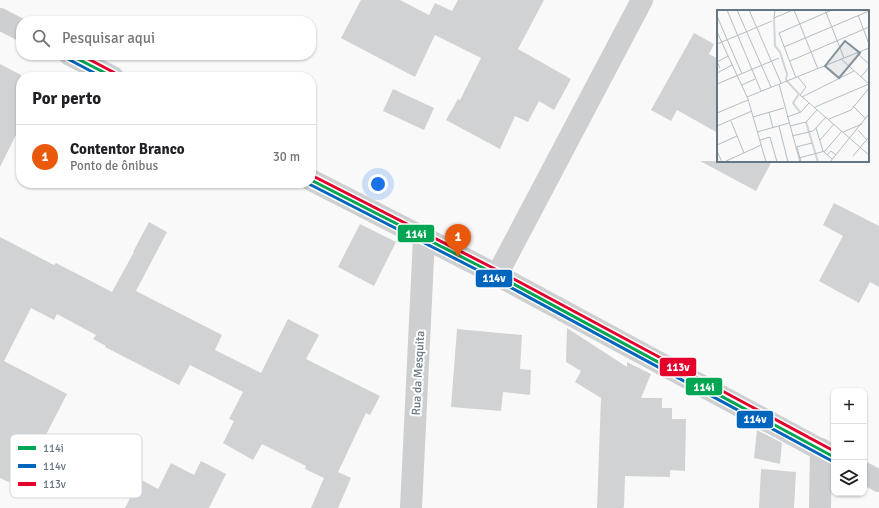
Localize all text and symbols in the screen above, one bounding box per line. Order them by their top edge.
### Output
inset map [717,10,869,162]
search box [16,16,316,60]
icon: search [30,27,52,49]
text: Pesquisar aqui [62,29,155,47]
text: Por perto [32,88,101,109]
text: Contentor Branco [70,140,185,158]
text: 1 [41,149,49,165]
text: 30 m [273,149,300,165]
text: Ponto de ônibus [70,158,158,174]
your location [368,174,388,194]
line badge: 114i [397,224,435,243]
pin: 1 [445,224,471,257]
text: 114i [405,228,427,241]
line badge: 114v [475,269,513,288]
text: 114v [482,272,506,285]
street label: Rua da Mesquita [409,330,428,416]
line badge: 113v [659,357,697,377]
text: 113v [666,361,690,374]
line badge: 114i [685,377,723,396]
text: 114i [693,381,715,394]
map controls [831,388,867,496]
button: + [831,388,867,424]
line badge: 114v [736,410,774,429]
text: 114v [743,413,767,426]
button: − [831,424,867,460]
legend [10,434,142,498]
text: 114i [43,442,64,455]
text: 114v [43,460,66,473]
button: layers [831,460,867,496]
text: 113v [43,478,66,491]

